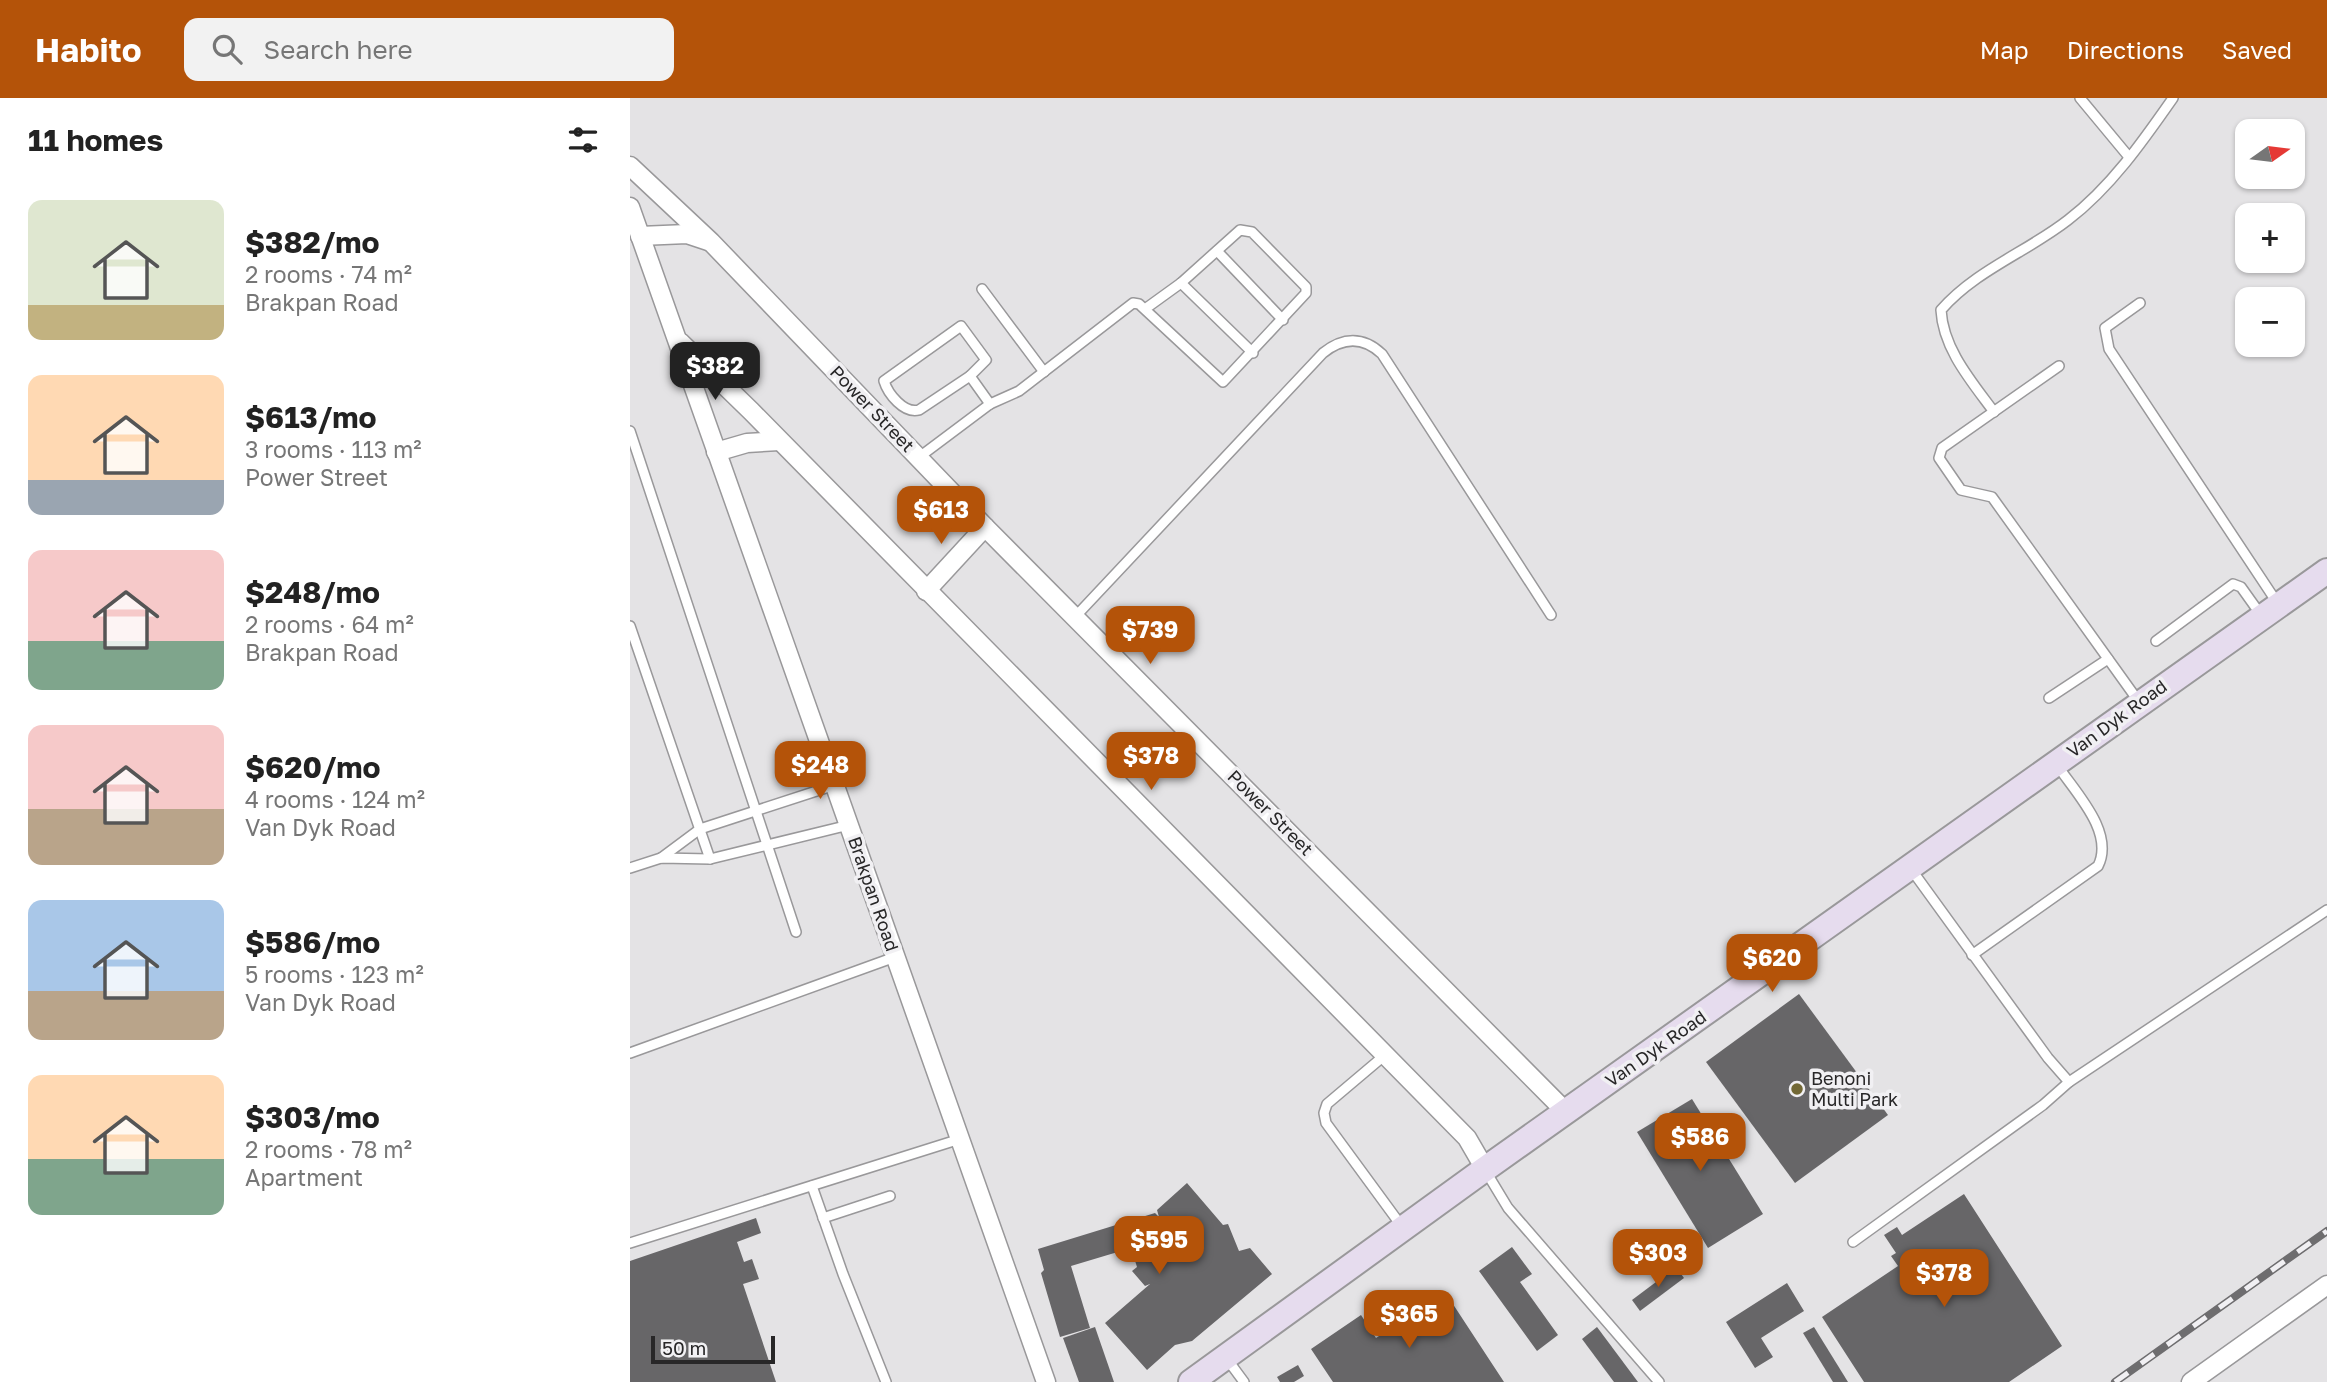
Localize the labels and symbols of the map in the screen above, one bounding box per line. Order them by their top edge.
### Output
north arrow [2235,119,2305,189]
pin: $382 [674,342,756,402]
street label: Power Street [826,360,919,456]
pin: $613 [900,486,982,546]
pin: $739 [1109,606,1191,666]
street label: Van Dyk Road [2062,675,2171,762]
pin: $378 [1110,732,1192,792]
pin: $248 [779,742,861,801]
street label: Power Street [1223,765,1318,860]
street label: Brakpan Road [844,833,904,954]
pin: $620 [1731,934,1813,994]
street label: Van Dyk Road [1601,1005,1710,1091]
place label: Benoni Multi Park [1811,1067,1898,1110]
marker: Benoni Multi Park [1789,1081,1805,1097]
pin: $586 [1659,1114,1741,1173]
pin: $595 [1118,1216,1200,1276]
pin: $303 [1617,1230,1699,1289]
pin: $378 [1903,1250,1985,1309]
pin: $365 [1368,1290,1450,1350]
scale bar [651,1333,775,1365]

